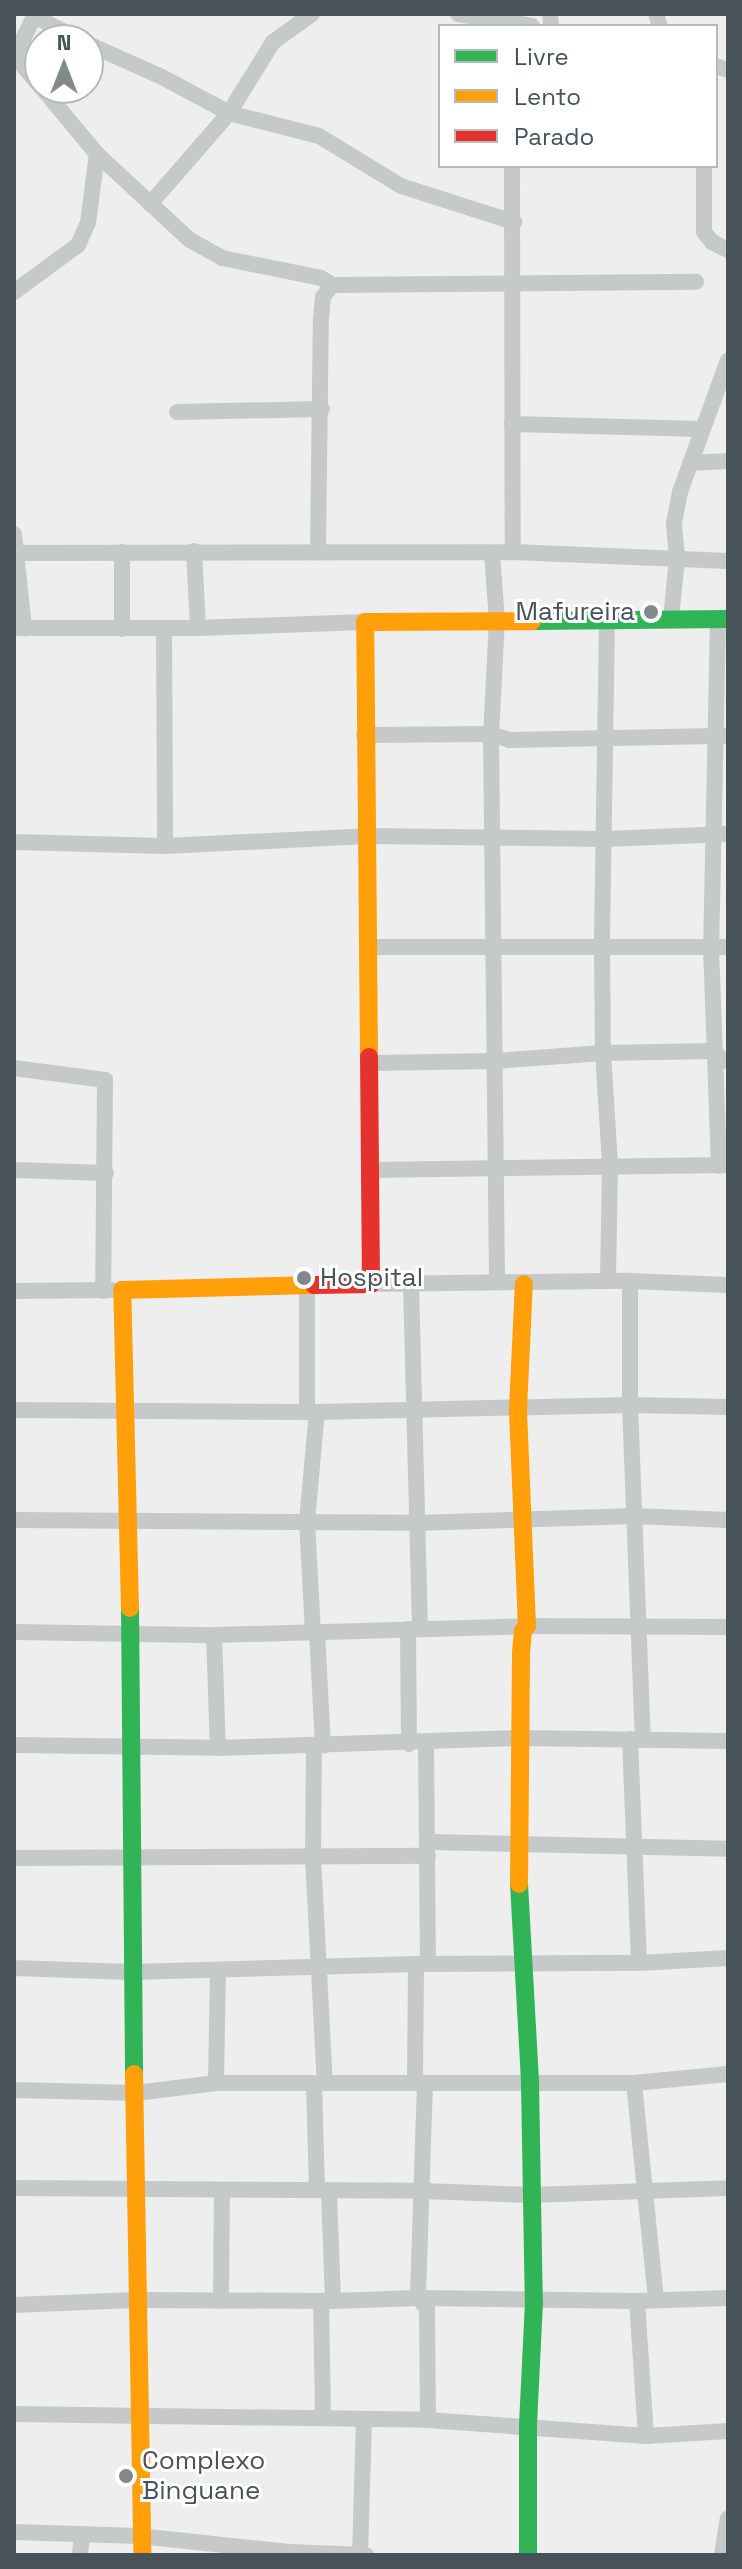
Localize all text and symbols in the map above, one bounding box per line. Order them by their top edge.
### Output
north arrow [24,24,104,104]
legend [438,24,718,168]
text: N [57,28,71,56]
text: Livre [514,41,569,72]
text: Lento [514,81,581,112]
text: Parado [514,121,594,152]
place label: Mafureira [516,596,635,628]
marker: Mafureira [642,603,660,621]
place label: Hospital [320,1262,423,1294]
marker: Hospital [295,1269,313,1287]
place label: Complexo Binguane [142,2445,265,2506]
marker: Complexo Binguane [117,2467,135,2485]

